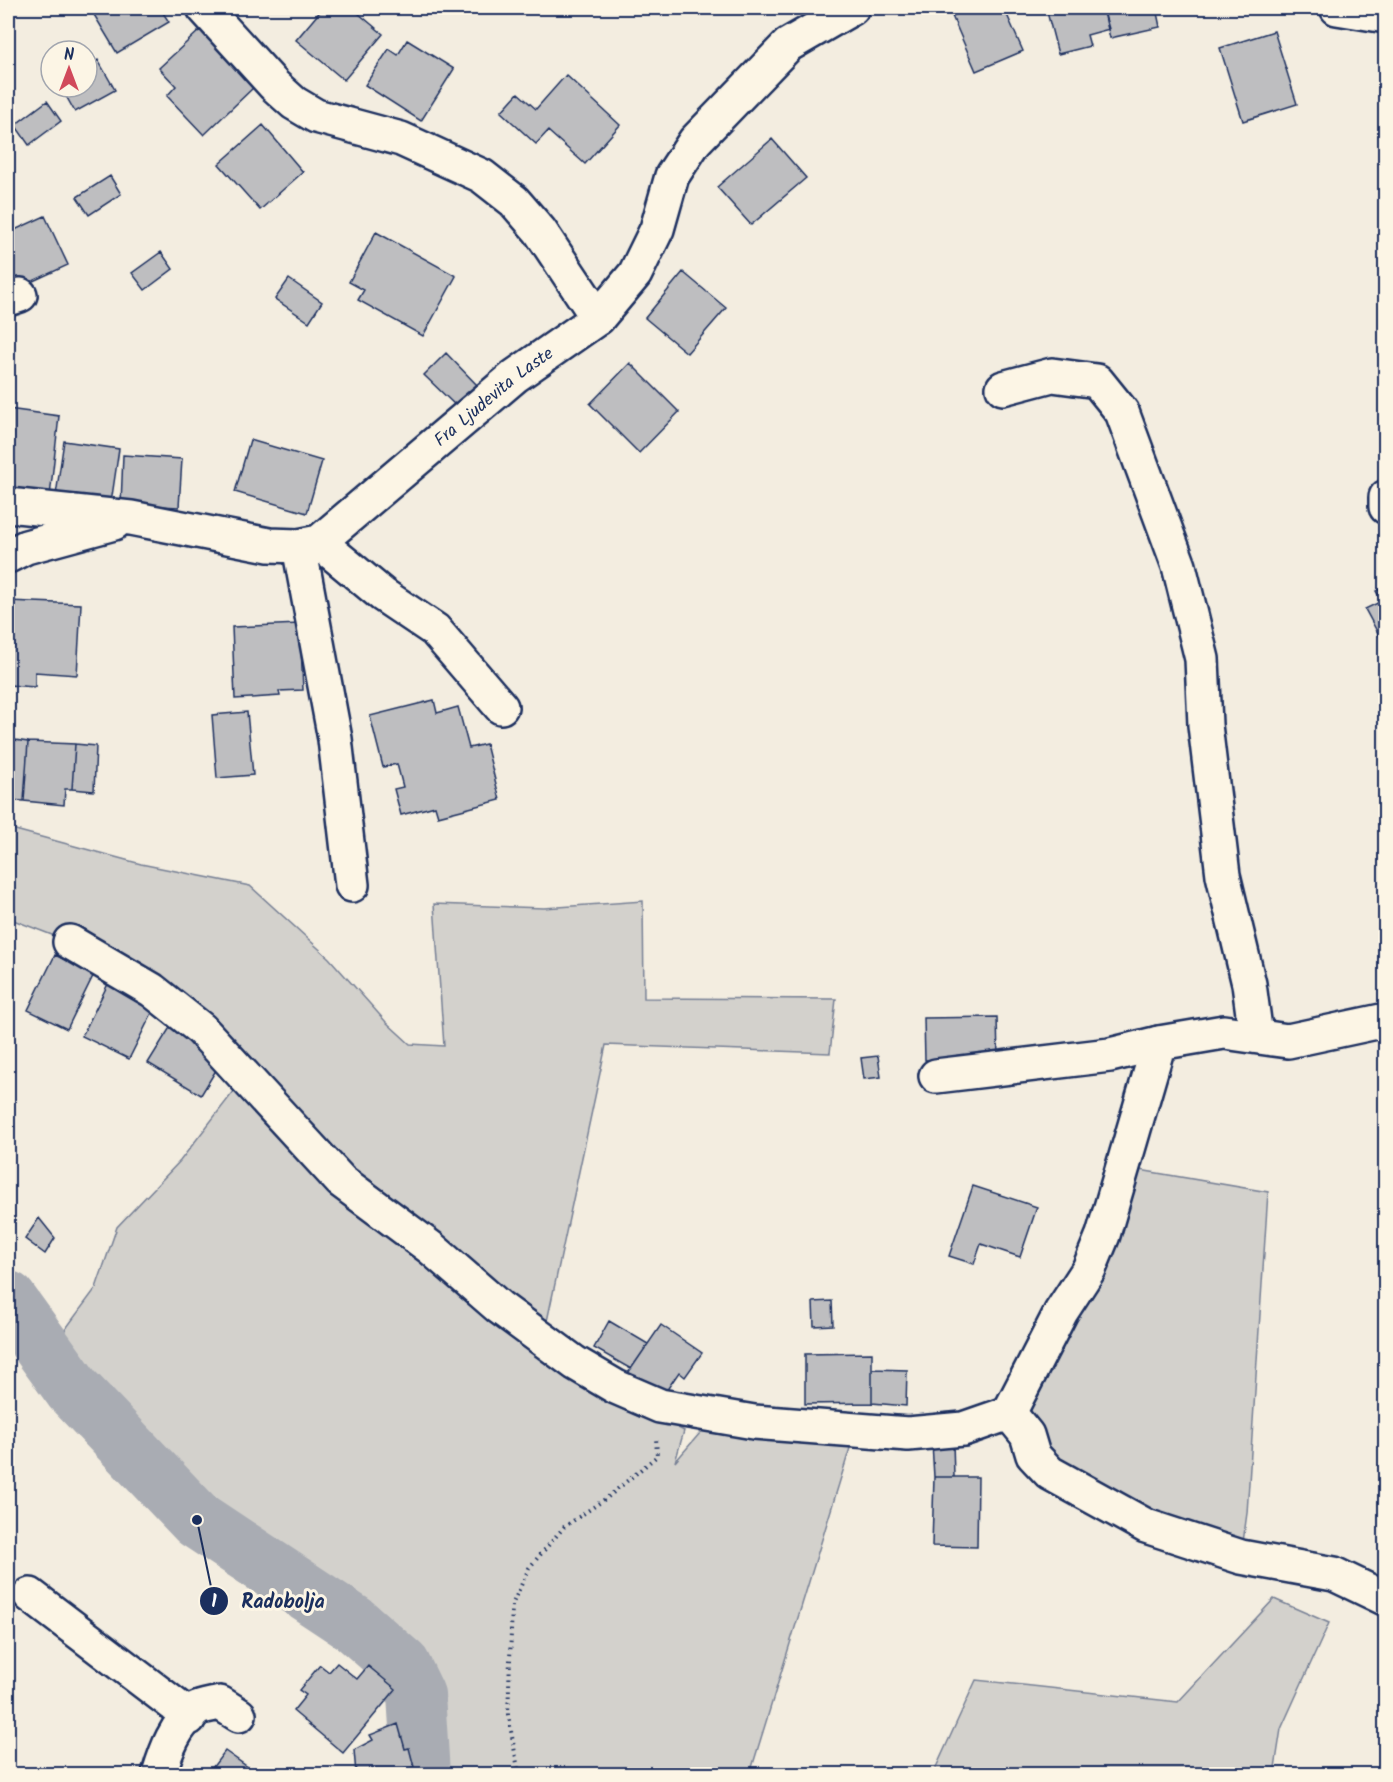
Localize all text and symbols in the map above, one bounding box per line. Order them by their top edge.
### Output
north arrow [39,39,99,99]
text: N [64,43,74,68]
street label: Fra Ljudevita Laste [428,340,560,455]
callout: Radobolja [199,1582,337,1620]
text: Radobolja [241,1587,325,1619]
text: 1 [211,1588,217,1617]

